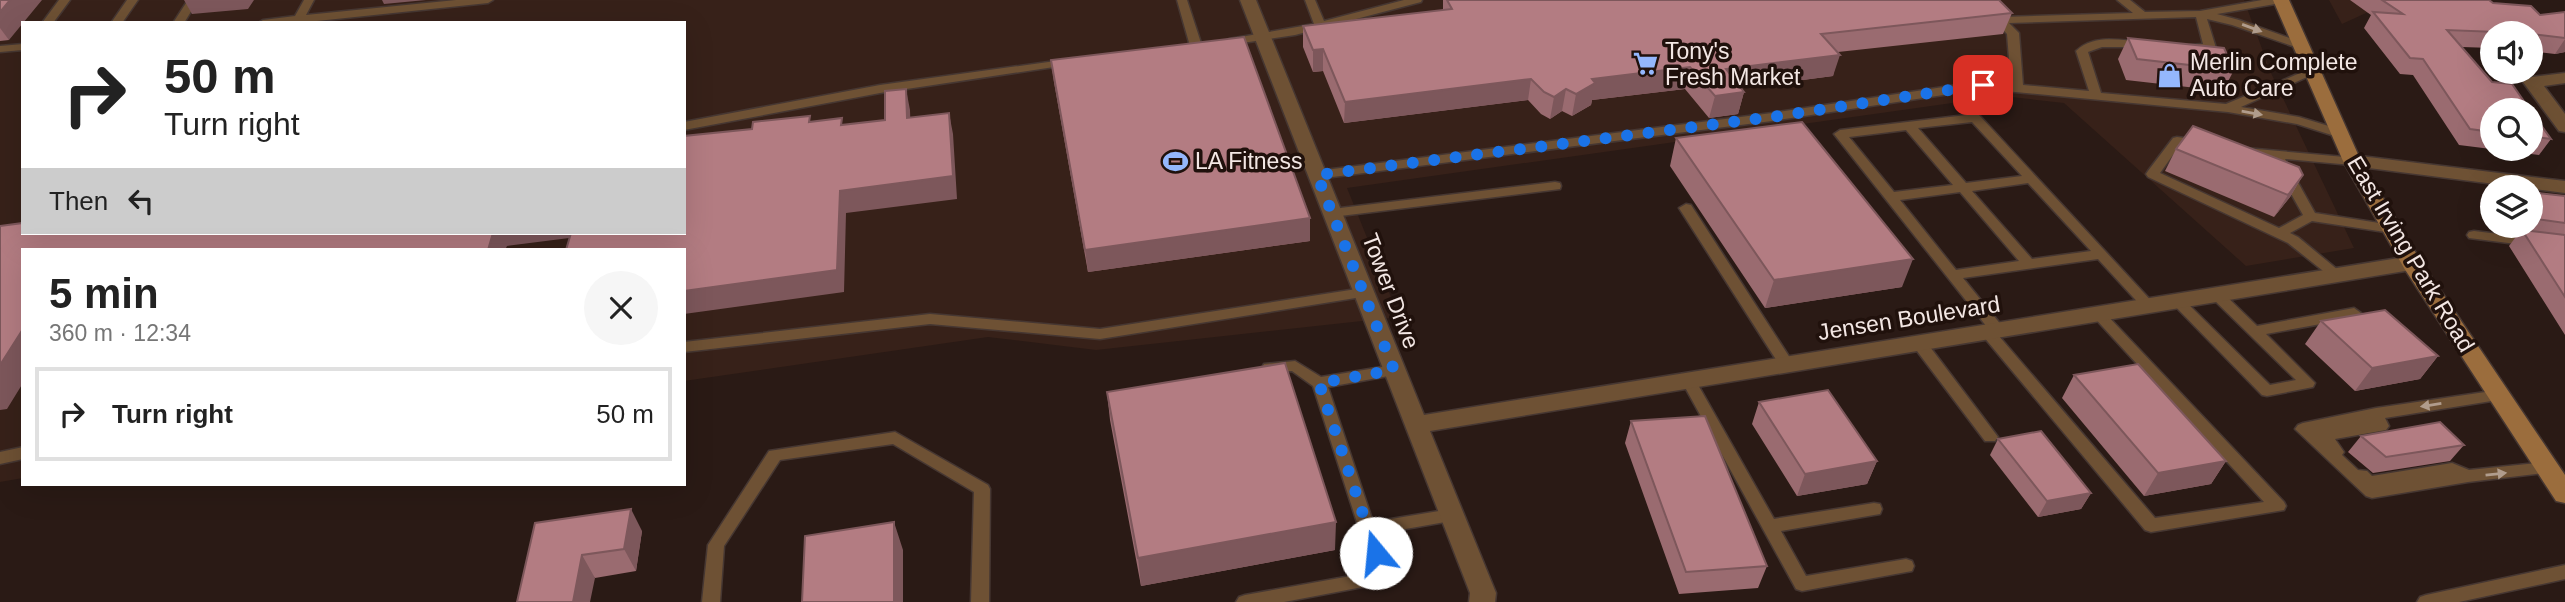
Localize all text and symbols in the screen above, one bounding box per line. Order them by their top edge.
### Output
map controls [2480,21,2543,238]
button: sound [2480,21,2543,84]
one-way arrow [2241,23,2262,34]
place label: Tony's Fresh Market [1665,38,1801,90]
icon: right [49,49,140,140]
text: 50 m [164,49,276,103]
place label: Merlin Complete Auto Care [2190,49,2357,101]
supermarket icon: Tony's Fresh Market [1631,50,1659,78]
pin [1953,55,2013,115]
shop icon: Merlin Complete Auto Care [2156,61,2184,89]
icon: arrive [1964,66,2002,104]
button: search [2480,98,2543,161]
text: Turn right [164,106,300,142]
one-way arrow [2242,108,2264,119]
sports icon: LA Fitness [1161,147,1189,175]
place label: LA Fitness [1195,148,1302,174]
street label: East Irving Park Road [2342,151,2480,357]
button: layers [2480,175,2543,238]
icon: left [122,182,160,220]
text: Then [49,186,108,216]
street label: Tower Drive [1357,230,1425,352]
text: 5 min [49,270,159,317]
button: close [584,271,658,345]
street label: Jensen Boulevard [1816,291,2002,345]
text: 360 m · 12:34 [49,320,191,346]
icon: right [53,395,91,433]
text: Turn right [112,399,233,429]
text: 50 m [596,399,654,429]
one-way arrow [2420,400,2442,411]
one-way arrow [2485,468,2507,479]
position arrow [1339,516,1413,590]

